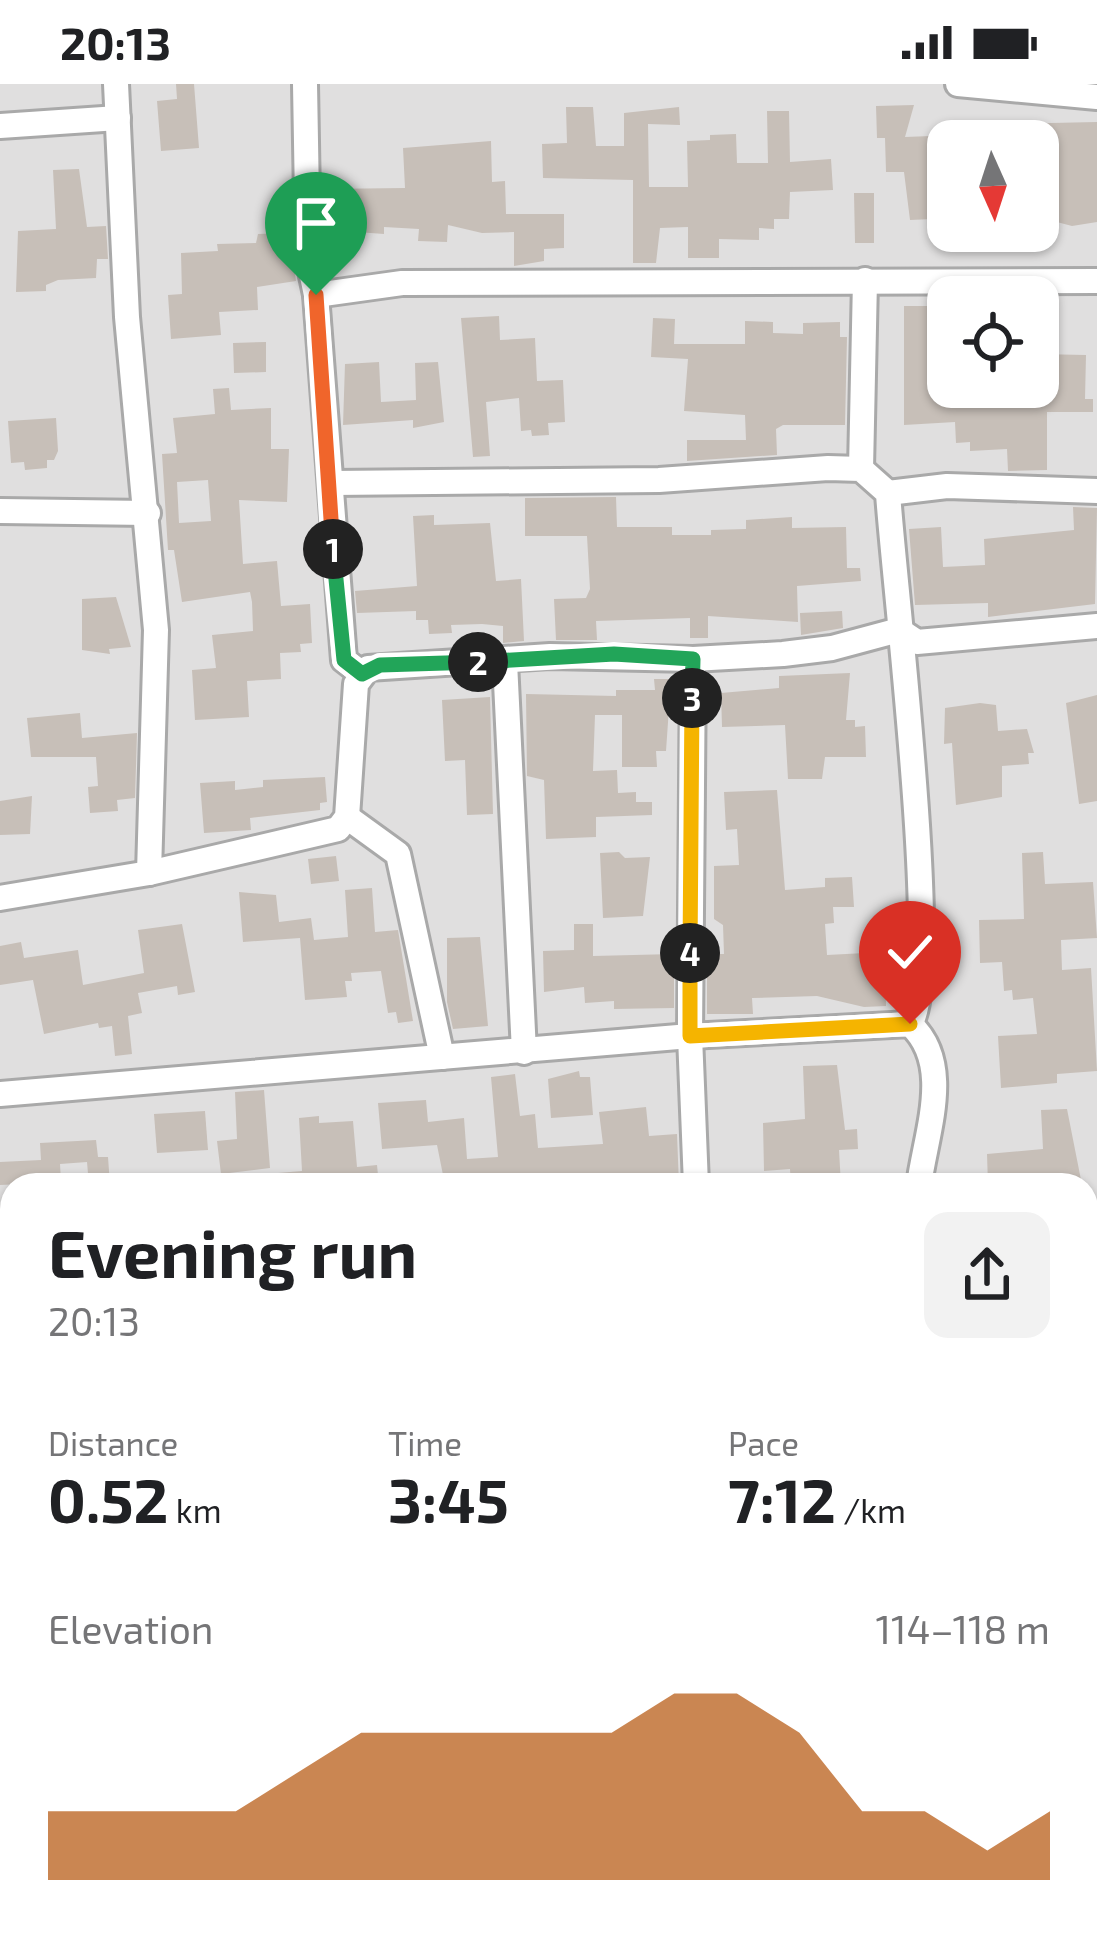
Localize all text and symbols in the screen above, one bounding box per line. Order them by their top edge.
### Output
text: 20:13 [60,15,171,69]
north arrow [927,120,1059,252]
map controls [927,120,1059,408]
pin [265,172,367,295]
icon: arrive [283,190,349,256]
button: locate [927,276,1059,408]
pin: 1 [303,519,363,579]
text: 1 [326,529,340,569]
pin: 2 [448,632,508,692]
text: 2 [468,642,488,682]
pin: 3 [662,668,722,728]
text: 3 [683,678,701,718]
pin [859,901,961,1024]
icon: check [877,919,943,985]
pin: 4 [660,923,720,983]
text: 4 [679,933,701,973]
text: Evening run [48,1212,417,1291]
button: share [924,1212,1050,1338]
text: 20:13 [48,1297,140,1344]
text: Distance [48,1423,178,1463]
text: Time [388,1423,462,1463]
text: Pace [728,1423,799,1463]
text: 0.52 [48,1463,168,1535]
text: 3:45 [388,1463,509,1535]
text: 7:12 [728,1463,836,1535]
text: km [168,1490,222,1530]
text: /km [836,1490,906,1530]
text: Elevation [48,1605,213,1652]
text: 114–118 m [876,1605,1050,1652]

